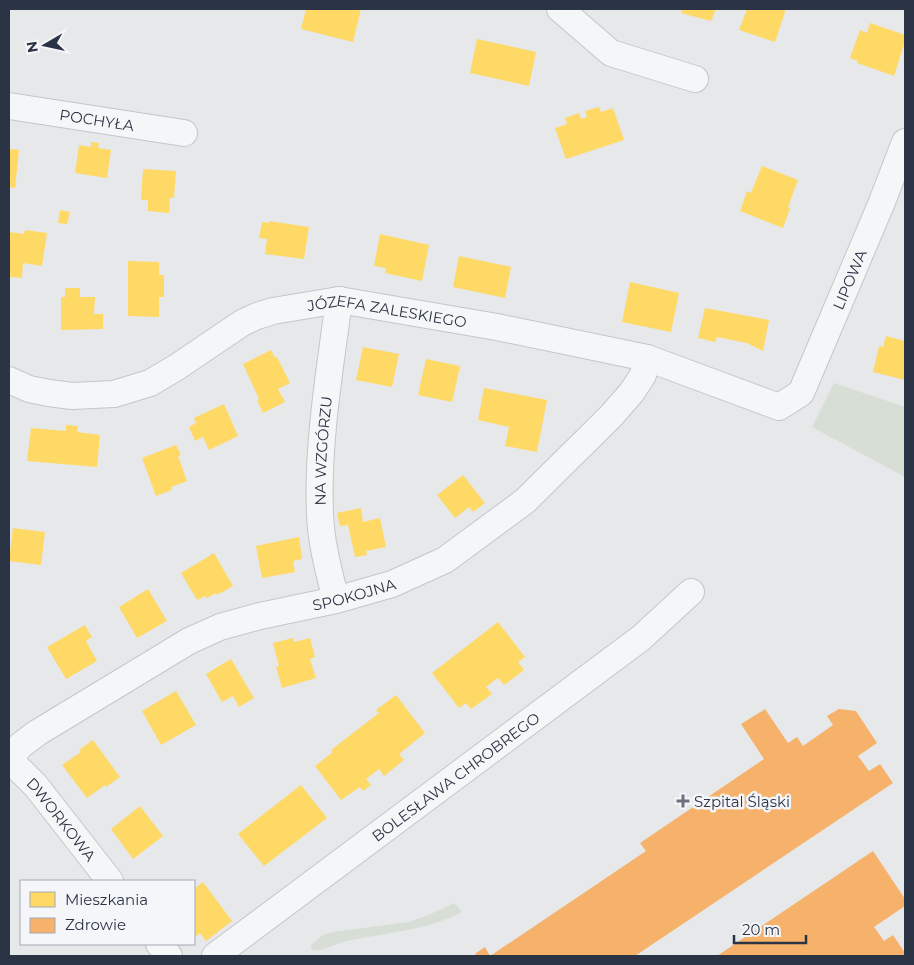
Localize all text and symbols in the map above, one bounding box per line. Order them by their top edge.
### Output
north arrow [20,20,70,70]
text: N [22,40,42,54]
street label: POCHYŁA [58,104,136,135]
street label: LIPOWA [828,246,870,312]
street label: JÓZEFA ZALESKIEGO [305,290,468,331]
street label: NA WZGÓRZU [310,395,336,506]
street label: SPOKOJNA [311,574,398,614]
street label: BOLESŁAWA CHROBREGO [368,708,543,845]
street label: DWORKOWA [23,773,100,865]
place label: Szpital Śląski [694,792,790,811]
marker: Szpital Śląski [676,794,690,808]
legend [20,880,195,945]
text: Mieszkania [65,890,148,909]
scale bar [734,912,806,944]
text: Zdrowie [65,915,126,934]
text: 20 m [742,920,780,939]

